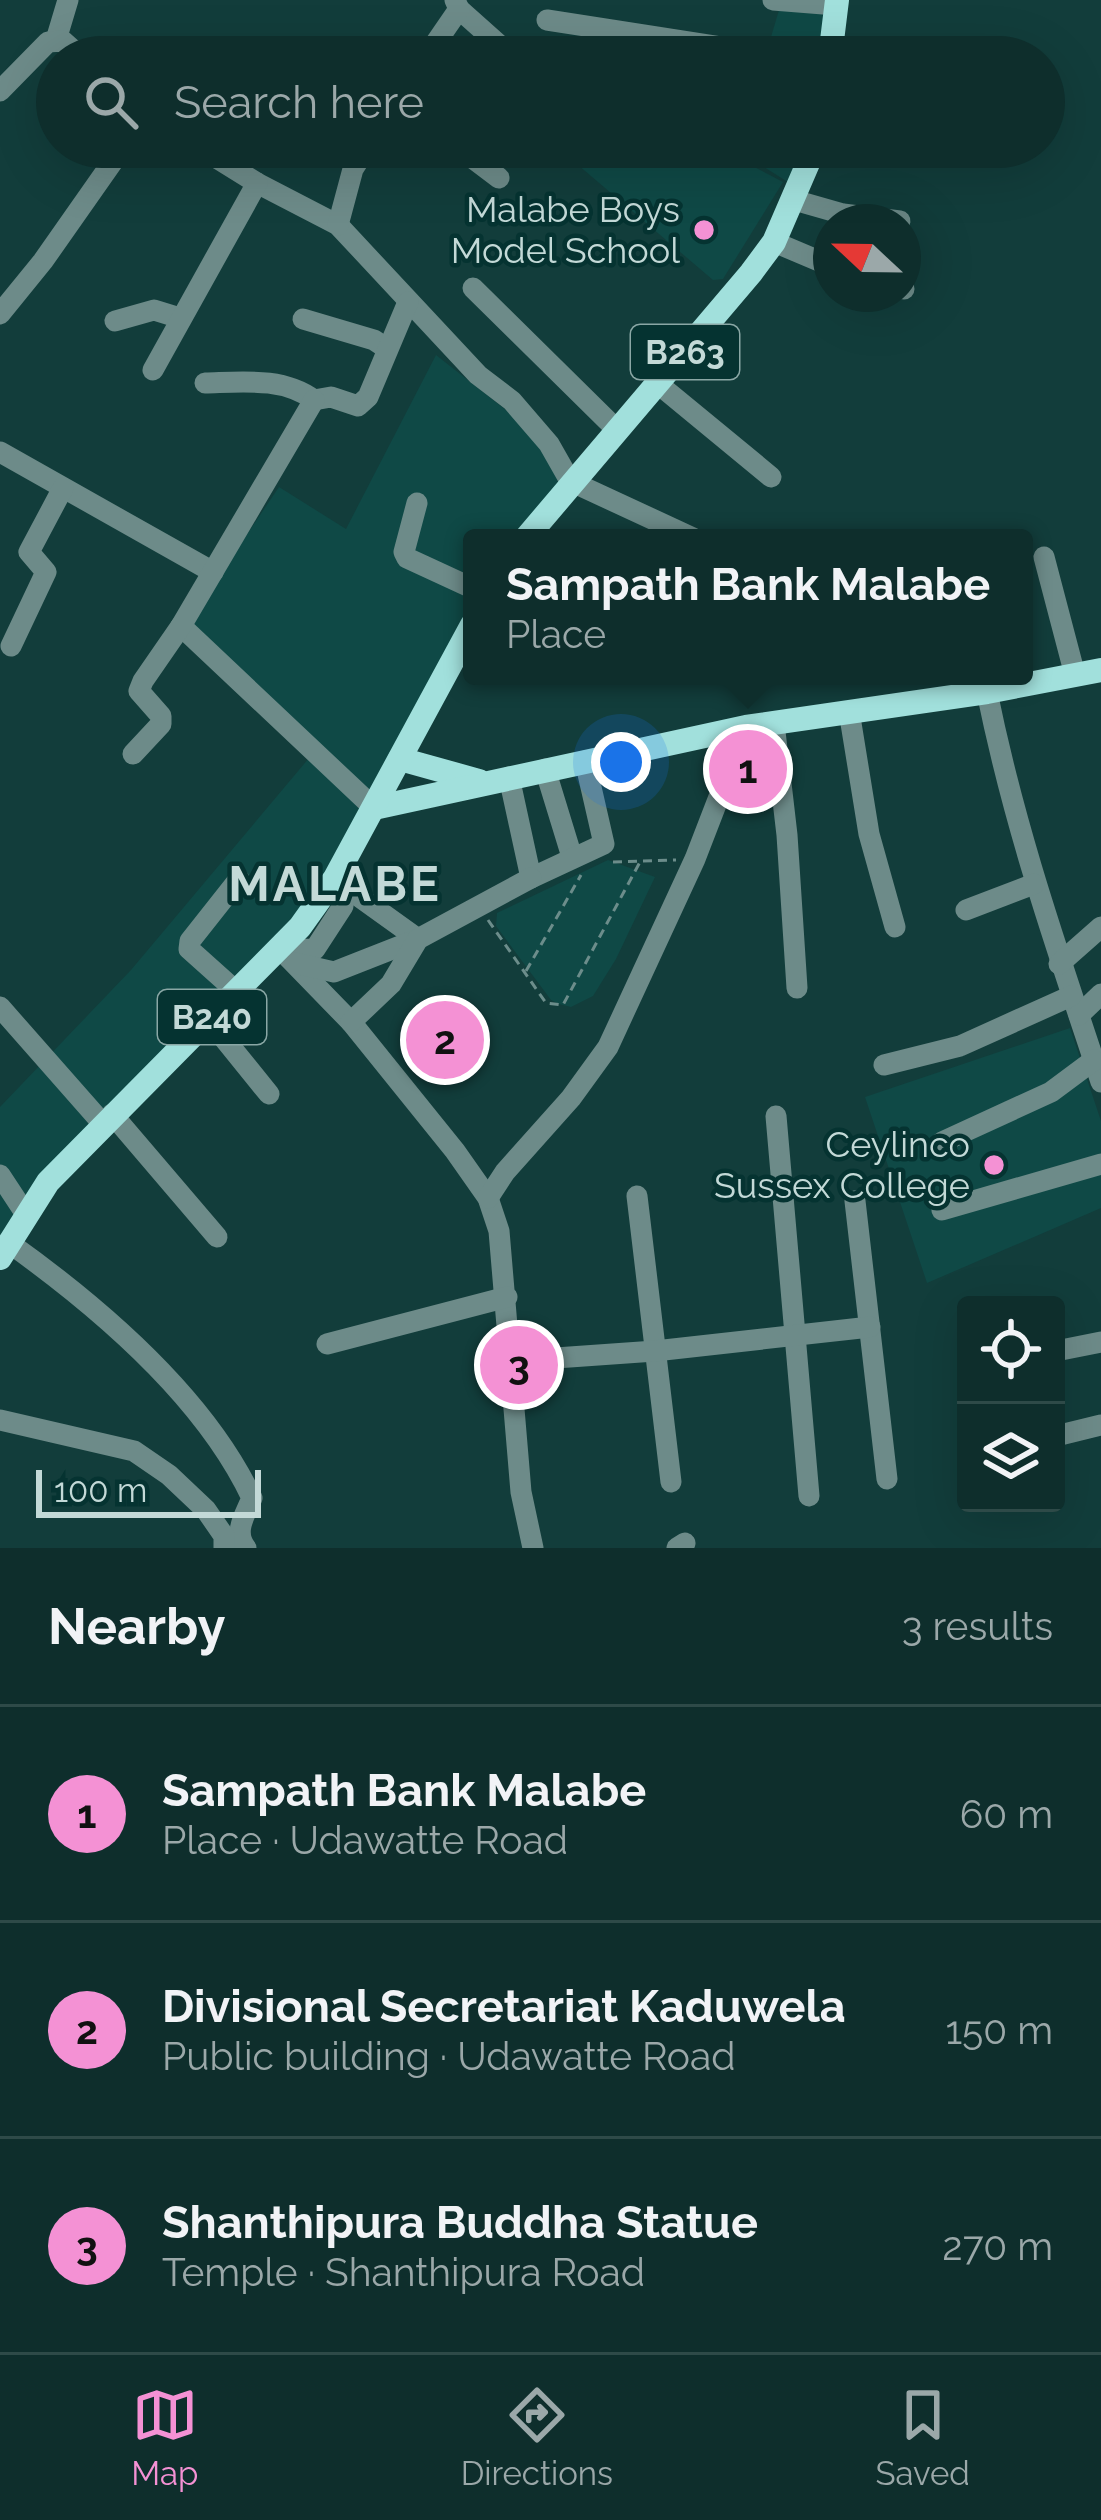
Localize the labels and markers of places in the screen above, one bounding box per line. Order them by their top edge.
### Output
place label: Malabe Boys Model School [451,188,680,271]
marker: Malabe Boys Model School [691,217,717,243]
pin: 1 [709,724,787,814]
pin: 2 [406,995,484,1085]
place label: Ceylinco Sussex College [714,1123,970,1206]
marker: Ceylinco Sussex College [981,1152,1007,1178]
pin: 3 [480,1320,558,1410]

